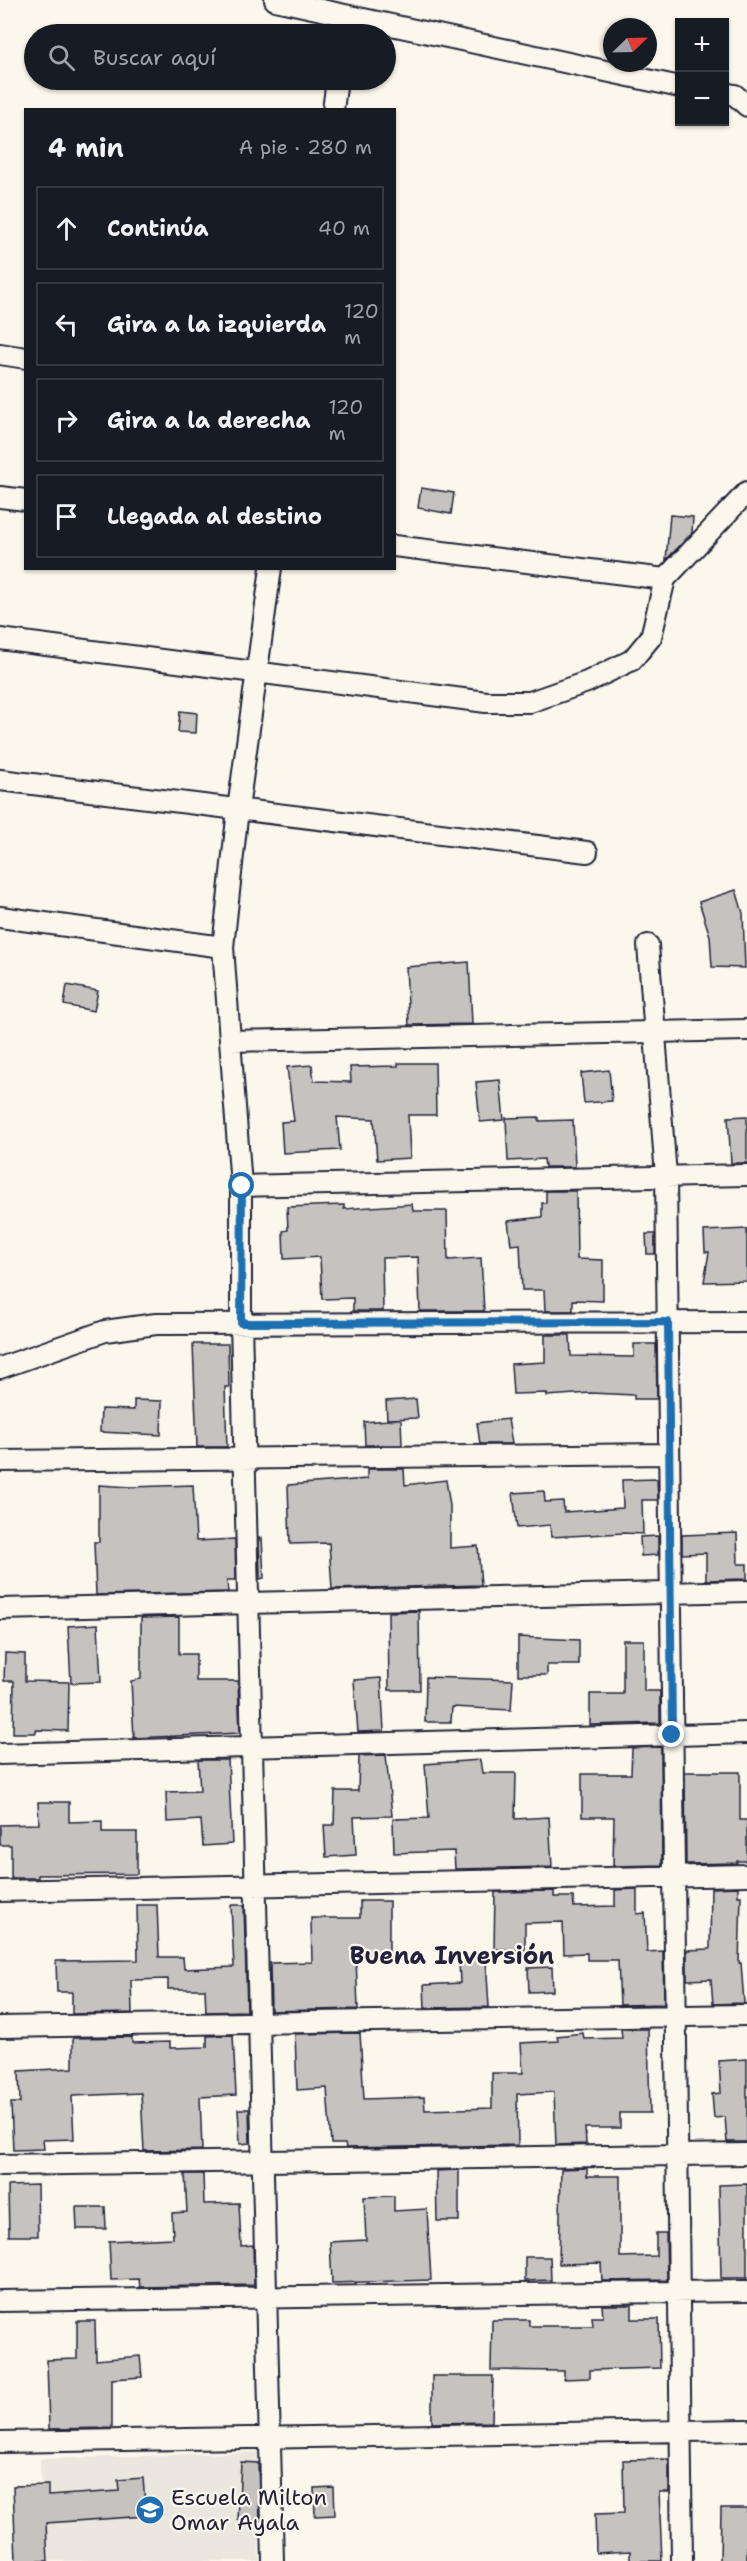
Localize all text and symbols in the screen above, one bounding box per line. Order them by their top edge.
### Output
north arrow [603,18,657,72]
map controls [675,18,729,126]
button: + [675,18,729,72]
search box [24,24,396,90]
icon: search [45,41,78,74]
text: Buscar aquí [93,43,216,72]
button: − [675,72,729,126]
text: 4 min [48,130,124,165]
text: A pie · 280 m [239,134,372,160]
icon: ahead [50,212,83,245]
text: Continúa [107,214,209,243]
text: 40 m [318,215,370,241]
text: 120 m [344,298,379,350]
icon: left [50,308,83,341]
text: Gira a la izquierda [107,310,326,339]
text: 120 m [329,394,363,446]
icon: right [50,404,83,437]
text: Gira a la derecha [107,406,311,435]
icon: arrive [50,500,83,533]
text: Llegada al destino [107,502,322,531]
route start [228,1172,254,1198]
route end [658,1721,684,1747]
district label: Buena Inversión [350,1940,554,1972]
place label: Escuela Milton Omar Ayala [171,2483,327,2537]
school or university icon: Escuela Milton Omar Ayala [134,2494,166,2526]

